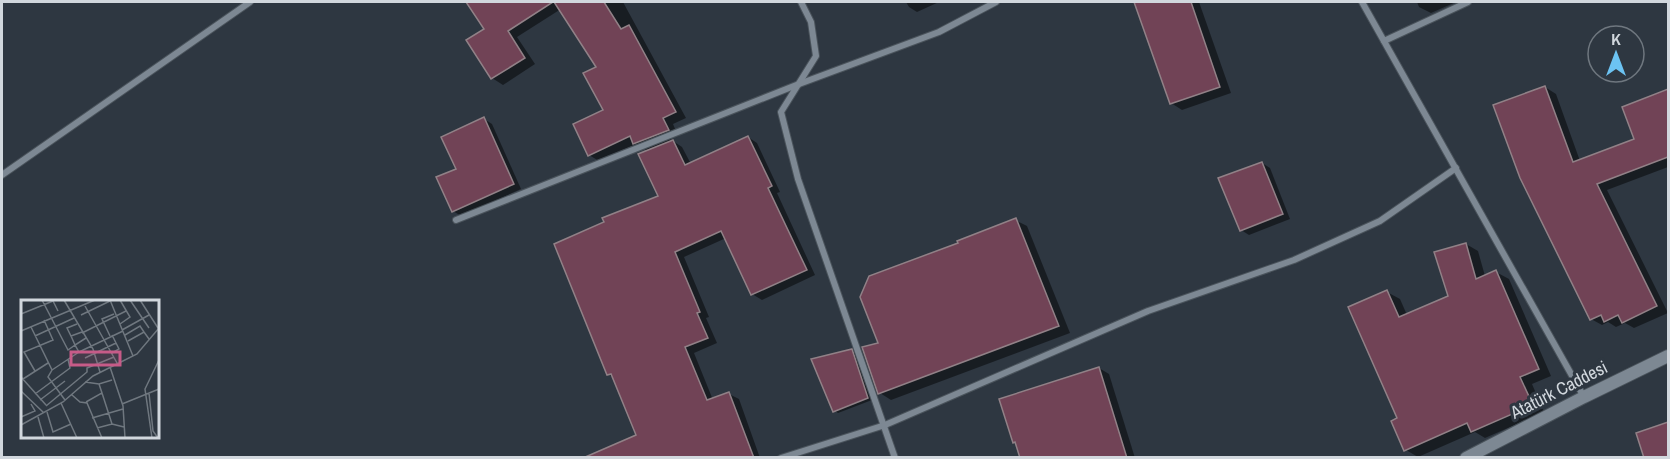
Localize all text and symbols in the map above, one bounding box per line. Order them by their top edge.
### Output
north arrow [1586,24,1646,84]
text: K [1611,28,1621,50]
inset map [21,300,159,438]
street label: Atatürk Caddesi [1505,354,1612,425]

